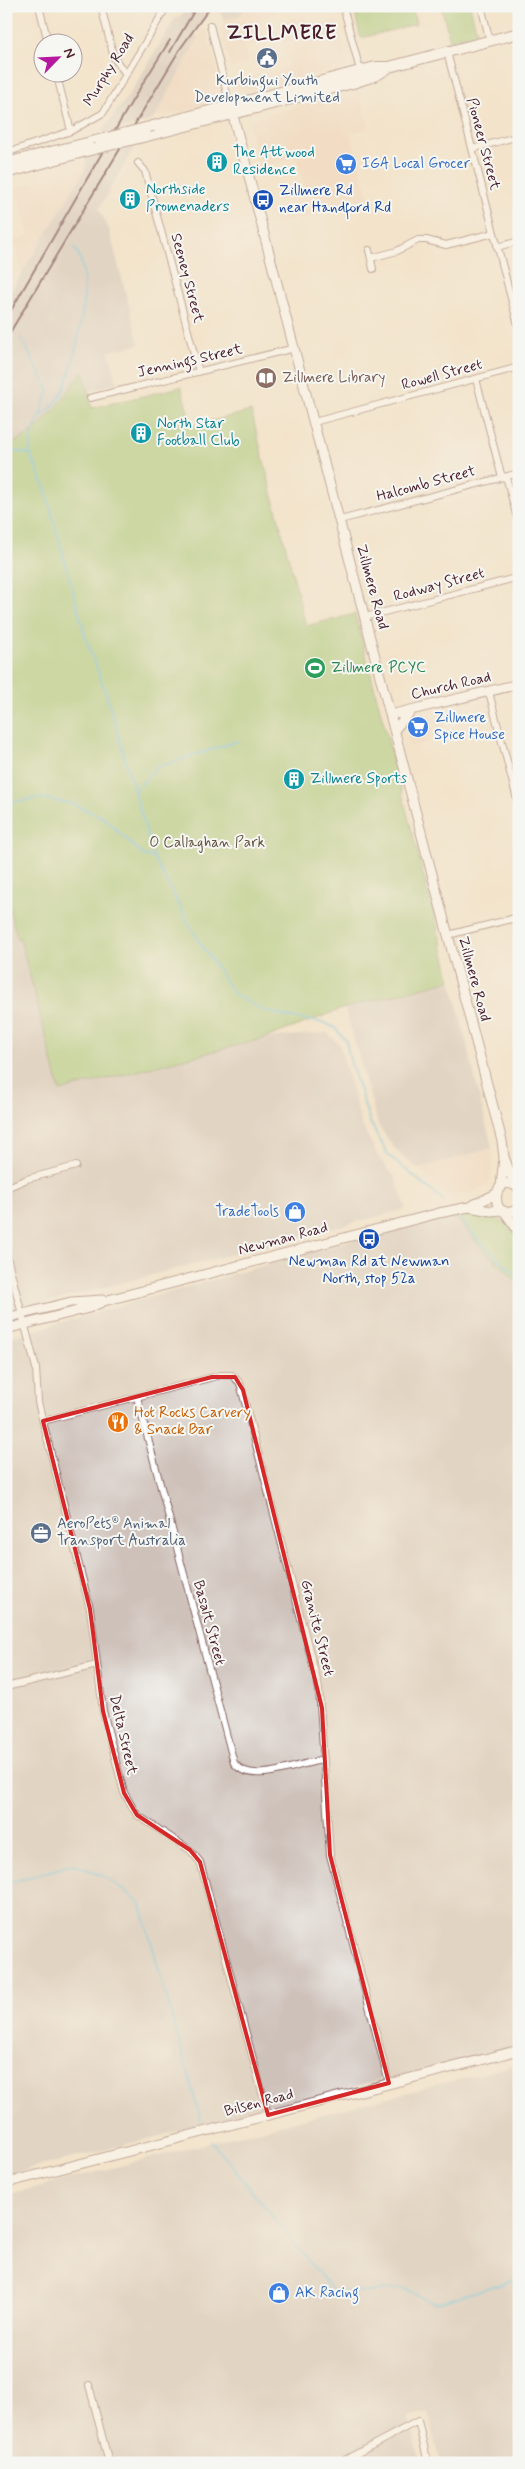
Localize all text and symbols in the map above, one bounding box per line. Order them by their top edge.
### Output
district label: ZILLMERE [227,20,337,47]
street label: Murphy Road [79,30,139,110]
north arrow [32,32,82,82]
text: N [59,45,79,61]
public building icon: Kurbingui Youth Development Limited [255,46,279,70]
place label: Kurbingui Youth Development Limited [194,71,340,108]
street label: Pioneer Street [461,96,505,192]
place label: The Attwood Residence [233,143,315,180]
building icon: The Attwood Residence [205,150,229,174]
supermarket icon: IGA Local Grocer [334,152,358,176]
place label: IGA Local Grocer [362,154,471,174]
place label: Northside Promenaders [146,180,230,217]
place label: Zillmere Rd near Handford Rd [279,181,391,220]
building icon: Northside Promenaders [118,187,142,211]
bus stop icon: Zillmere Rd near Handford Rd [251,188,275,212]
street label: Seeney Street [165,231,209,325]
street label: Jennings Street [136,339,245,384]
street label: Rowell Street [399,355,485,395]
library icon: Zillmere Library [254,366,278,390]
place label: Zillmere Library [282,368,385,388]
place label: North Star Football Club [157,414,240,451]
building icon: North Star Football Club [129,421,153,445]
street label: Halcomb Street [374,461,478,507]
street label: Zillmere Road [351,542,393,632]
street label: Rodway Street [391,563,487,607]
sports icon: Zillmere PCYC [303,656,327,680]
place label: Zillmere PCYC [331,658,426,678]
street label: Church Road [409,667,493,705]
place label: Zillmere Spice House [434,708,505,745]
supermarket icon: Zillmere Spice House [406,715,430,739]
building icon: Zillmere Sports [282,767,306,791]
place label: Zillmere Sports [310,769,407,789]
park label: O Callaghan Park [149,833,265,853]
street label: Zillmere Road [453,934,495,1024]
shop icon: TradeTools [283,1200,307,1224]
place label: TradeTools [215,1202,279,1222]
street label: Newman Road [236,1217,330,1261]
bus stop icon: Newman Rd at Newman North, stop 52a [357,1227,381,1251]
place label: Newman Rd at Newman North, stop 52a [289,1252,449,1289]
place label: Hot Rocks Carvery & Snack Bar [134,1403,251,1440]
restaurant icon: Hot Rocks Carvery & Snack Bar [106,1410,130,1434]
place label: AeroPets® Animal Transport Australia [57,1514,186,1551]
office icon: AeroPets® Animal Transport Australia [29,1521,53,1545]
street label: Basalt Street [188,1578,230,1668]
street label: Granite Street [295,1578,339,1679]
street label: Delta Street [104,1693,142,1777]
street label: Bilsen Road [222,2084,296,2122]
shop icon: AK Racing [267,2281,291,2305]
place label: AK Racing [295,2283,359,2304]

